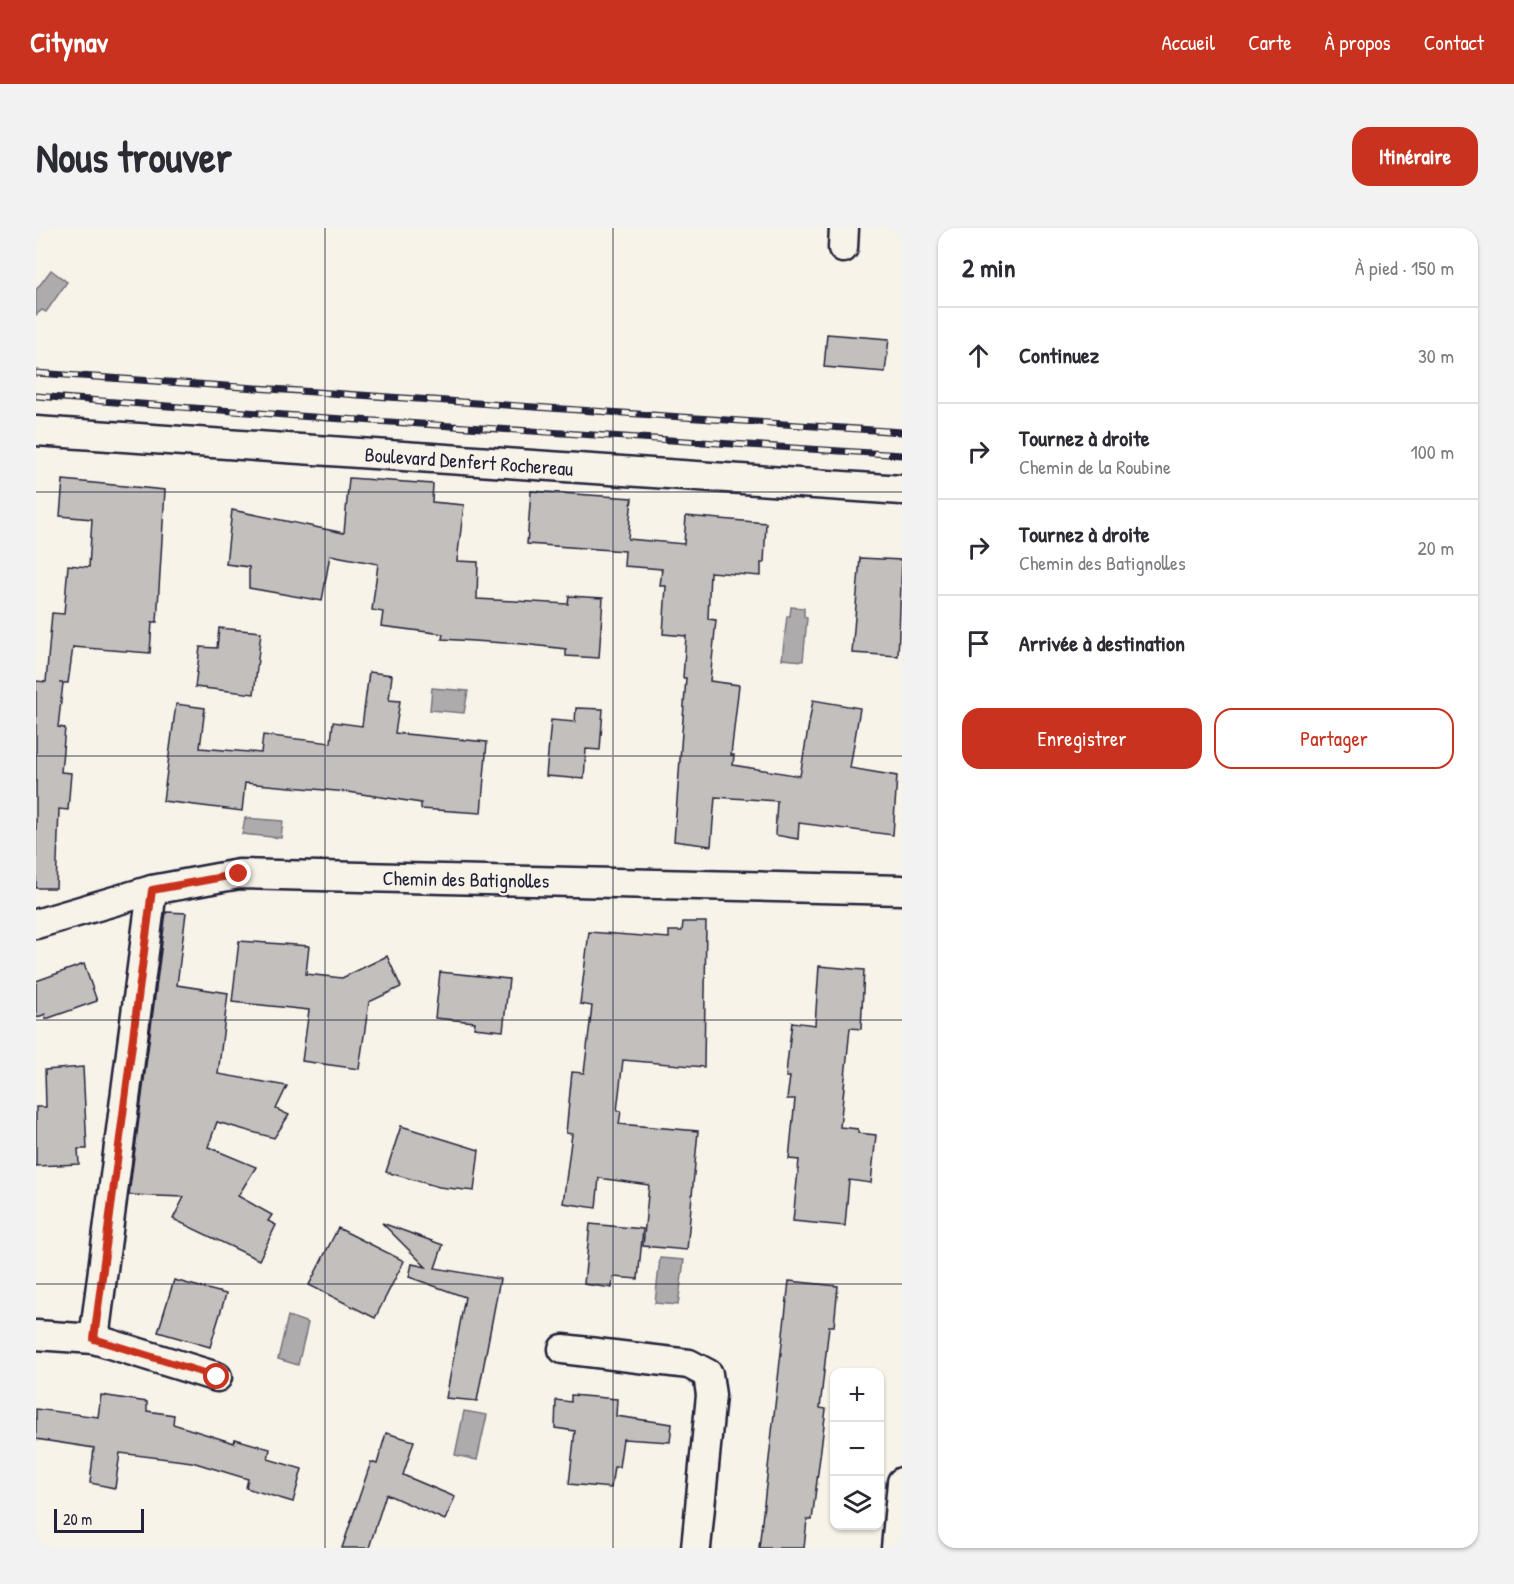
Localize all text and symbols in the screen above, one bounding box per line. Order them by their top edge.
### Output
text: Citynav [30,23,108,61]
text: Accueil [1162,28,1215,57]
text: Carte [1248,28,1292,57]
text: À propos [1325,28,1391,57]
text: Contact [1424,28,1484,57]
button: Itinéraire [1352,127,1478,186]
text: Nous trouver [36,128,232,185]
text: 2 min [962,250,1015,285]
text: À pied · 150 m [1355,254,1454,281]
icon: ahead [962,339,995,372]
text: Continuez [1019,340,1099,370]
text: 30 m [1418,342,1454,369]
text: Tournez à droite [1019,423,1149,453]
icon: right [962,435,995,468]
text: 100 m [1411,438,1454,465]
street label: Boulevard Denfert Rochereau [364,440,574,482]
text: Chemin de la Roubine [1019,453,1171,480]
text: Tournez à droite [1019,519,1149,549]
icon: right [962,531,995,564]
text: 20 m [1417,534,1454,561]
text: Chemin des Batignolles [1019,549,1186,576]
icon: arrive [962,627,995,660]
text: Arrivée à destination [1019,628,1185,658]
button: Enregistrer [962,708,1202,769]
button: Partager [1214,708,1454,769]
route end [225,860,251,886]
street label: Chemin des Batignolles [382,864,550,894]
route start [203,1363,229,1389]
map controls [830,1368,884,1530]
button: + [830,1368,884,1422]
button: − [830,1422,884,1476]
button: layers [830,1476,884,1530]
scale bar [54,1506,144,1534]
text: 20 m [63,1508,92,1530]

